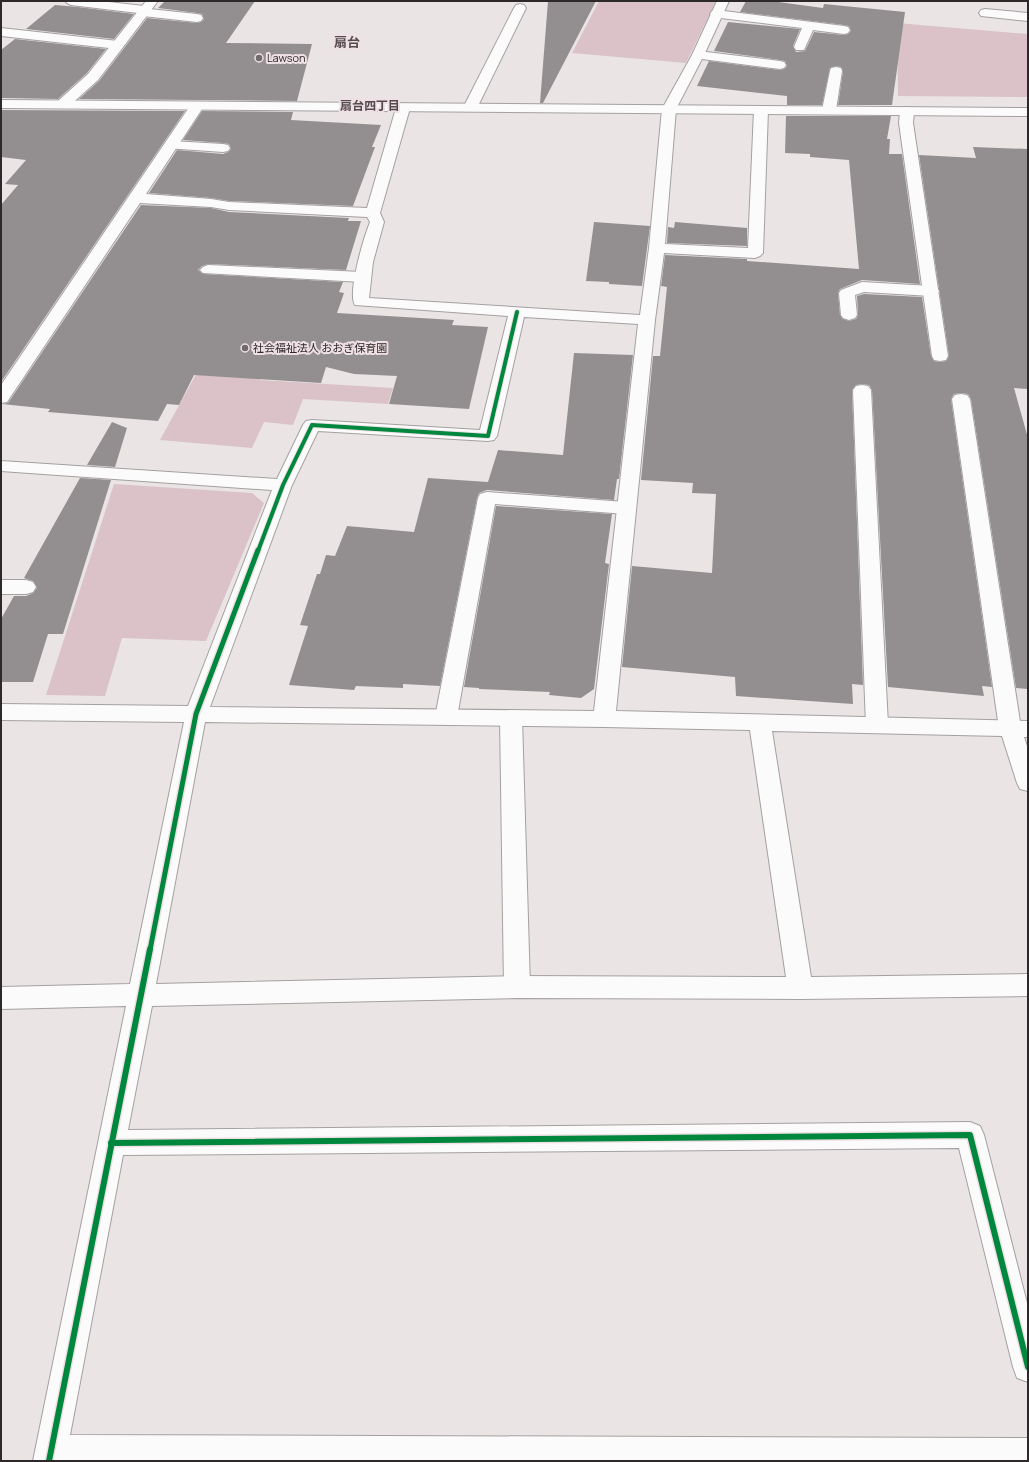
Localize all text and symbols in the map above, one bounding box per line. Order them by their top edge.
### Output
district label: 扇台 [334,33,360,51]
place label: Lawson [267,50,306,65]
marker: Lawson [254,53,264,63]
district label: 扇台四丁目 [340,97,400,114]
place label: 社会福祉法人 おおぎ保育園 [253,340,387,355]
marker: 社会福祉法人 おおぎ保育園 [240,343,250,353]

